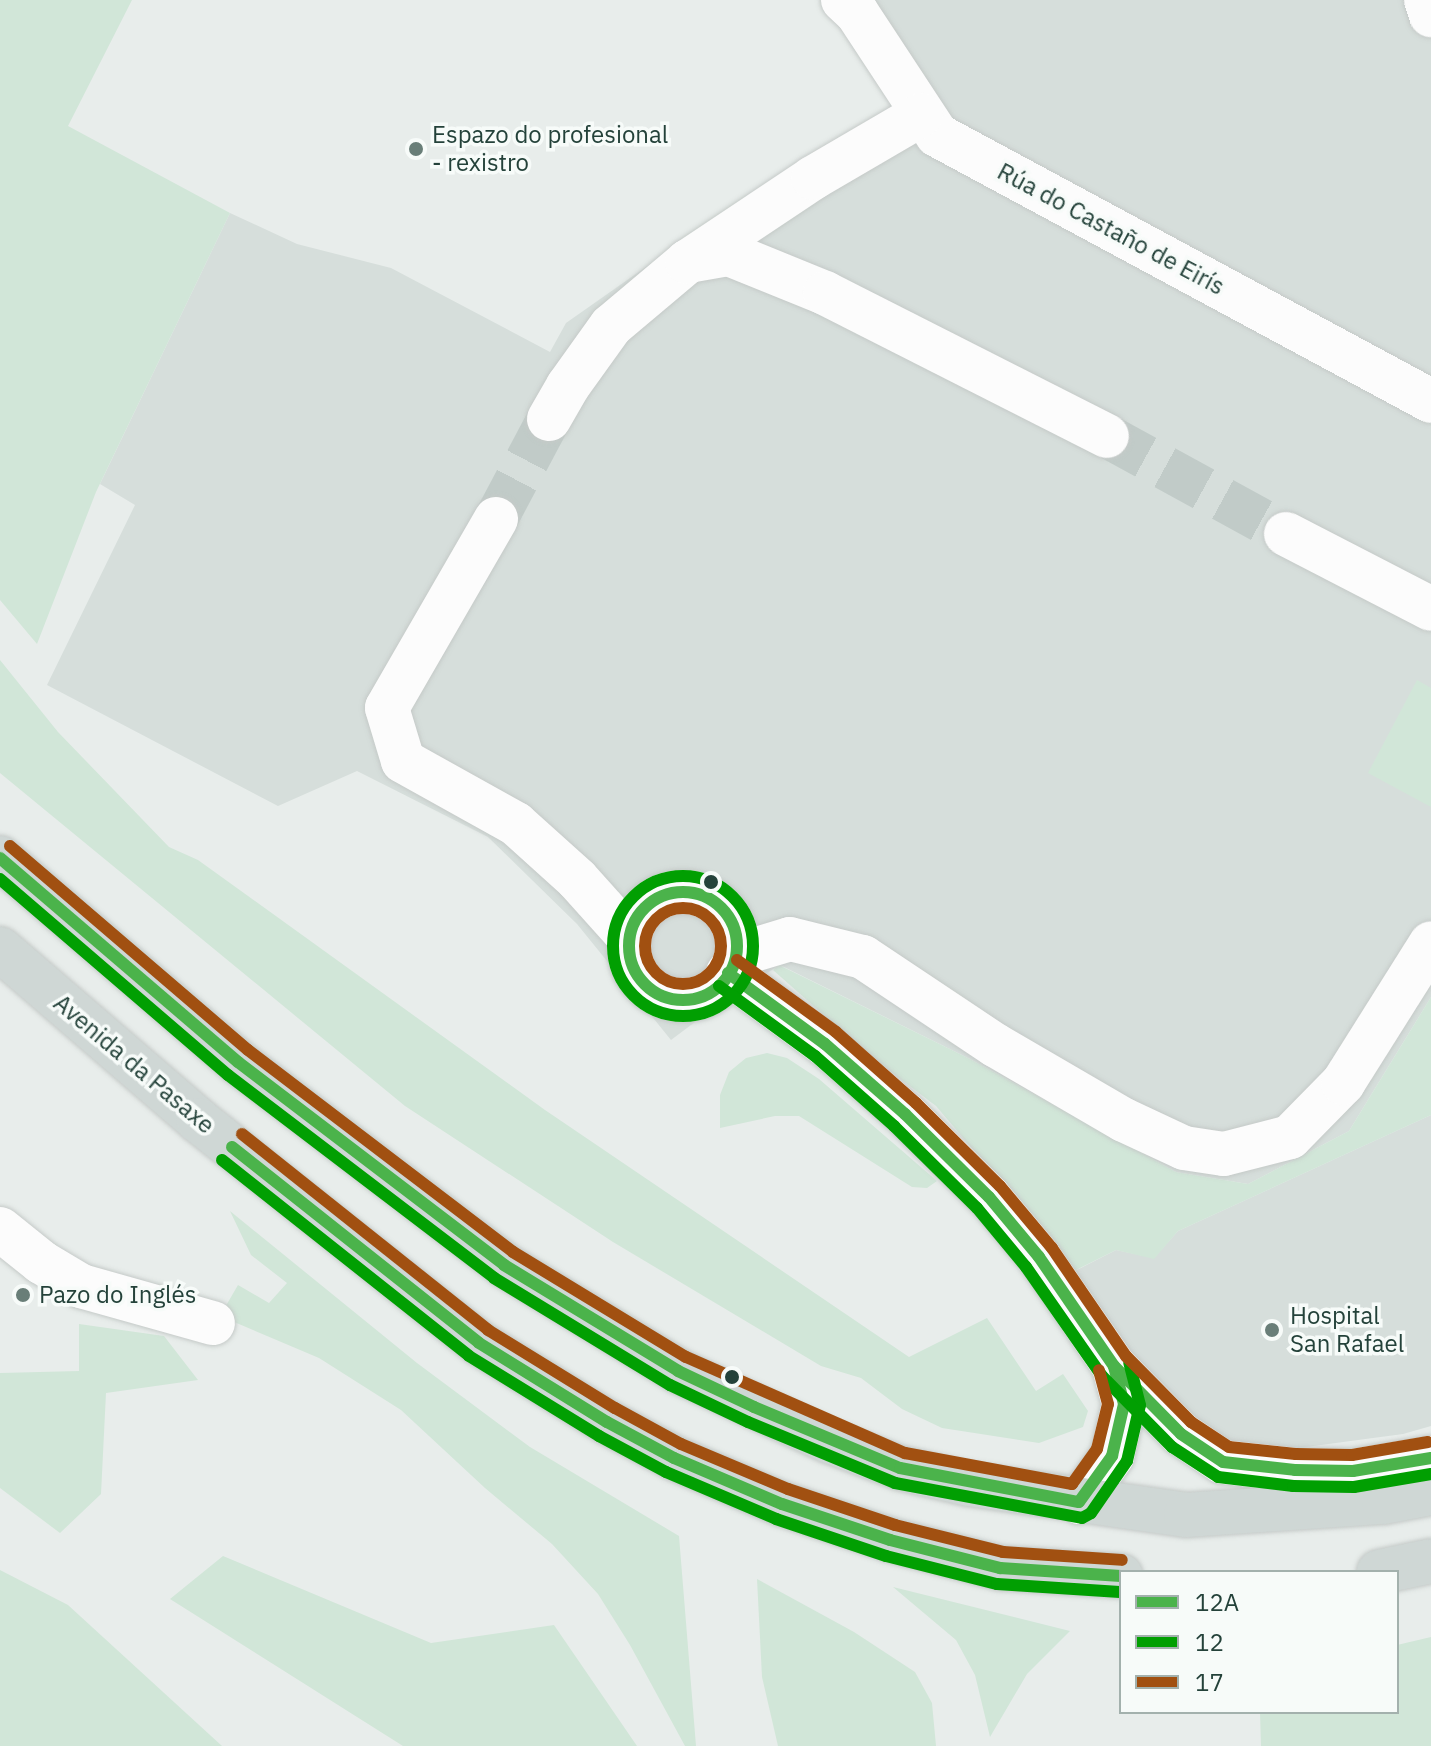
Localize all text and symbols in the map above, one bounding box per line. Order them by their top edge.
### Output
place label: Espazo do profesional - rexistro [432,121,668,177]
marker: Espazo do profesional - rexistro [407,140,425,158]
street label: Rúa do Castaño de Eirís [993,157,1229,301]
unlabelled marker [703,874,719,890]
street label: Avenida da Pasaxe [48,988,220,1140]
place label: Pazo do Inglés [39,1281,196,1309]
marker: Pazo do Inglés [14,1286,32,1304]
place label: Hospital San Rafael [1290,1302,1404,1358]
marker: Hospital San Rafael [1261,1319,1283,1341]
unlabelled marker [724,1369,740,1385]
legend [1119,1570,1399,1714]
text: 12A [1195,1586,1239,1618]
text: 12 [1195,1626,1224,1658]
text: 17 [1195,1666,1224,1698]

